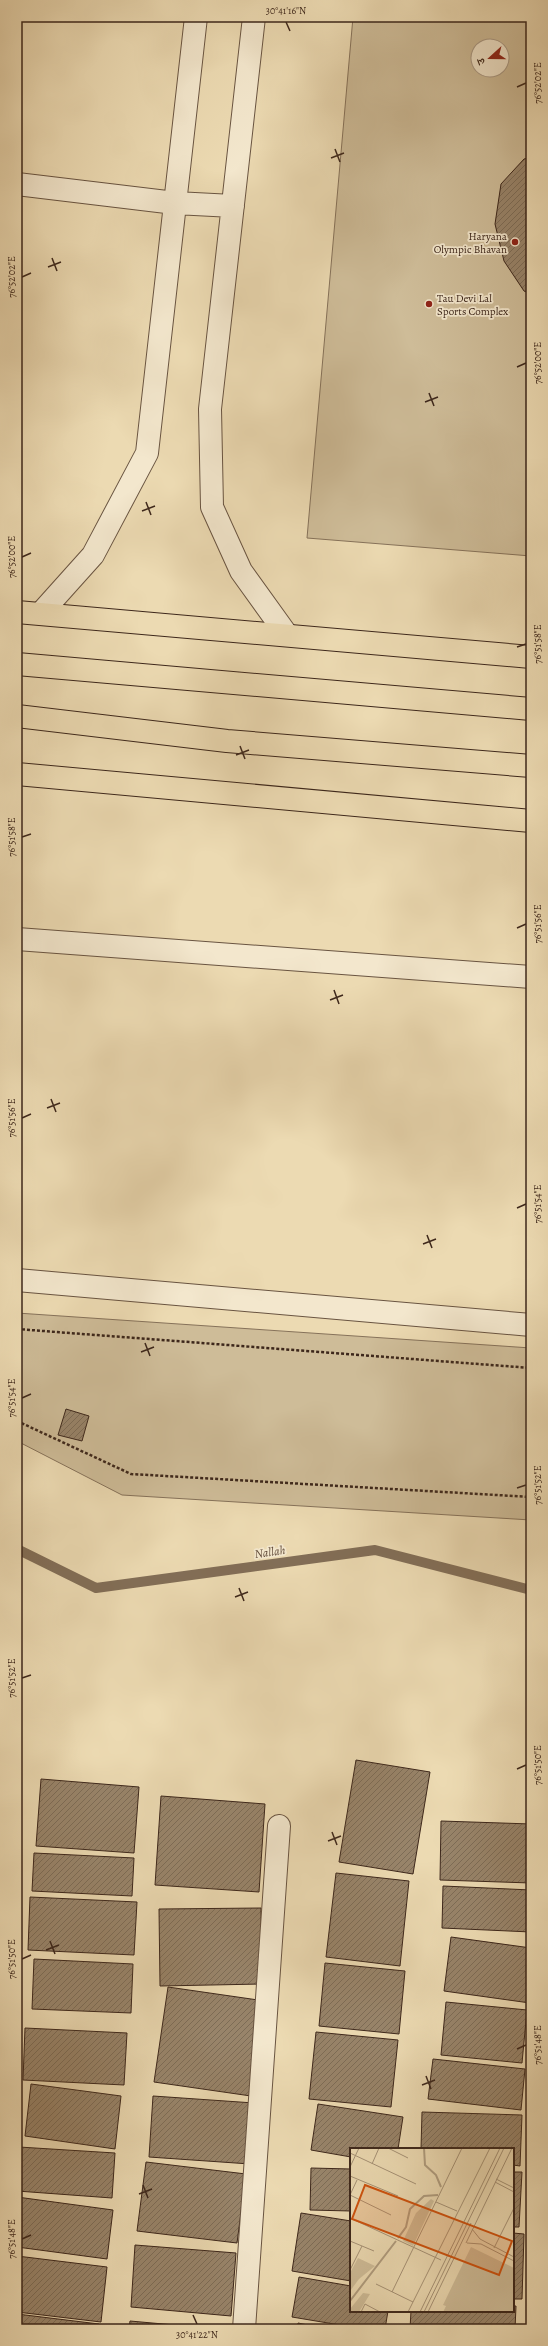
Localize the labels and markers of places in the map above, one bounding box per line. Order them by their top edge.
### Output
place label: Haryana Olympic Bhavan [434,229,508,257]
marker: Haryana Olympic Bhavan [510,237,520,247]
place label: Tau Devi Lal Sports Complex [437,291,509,319]
marker: Tau Devi Lal Sports Complex [424,299,434,309]

